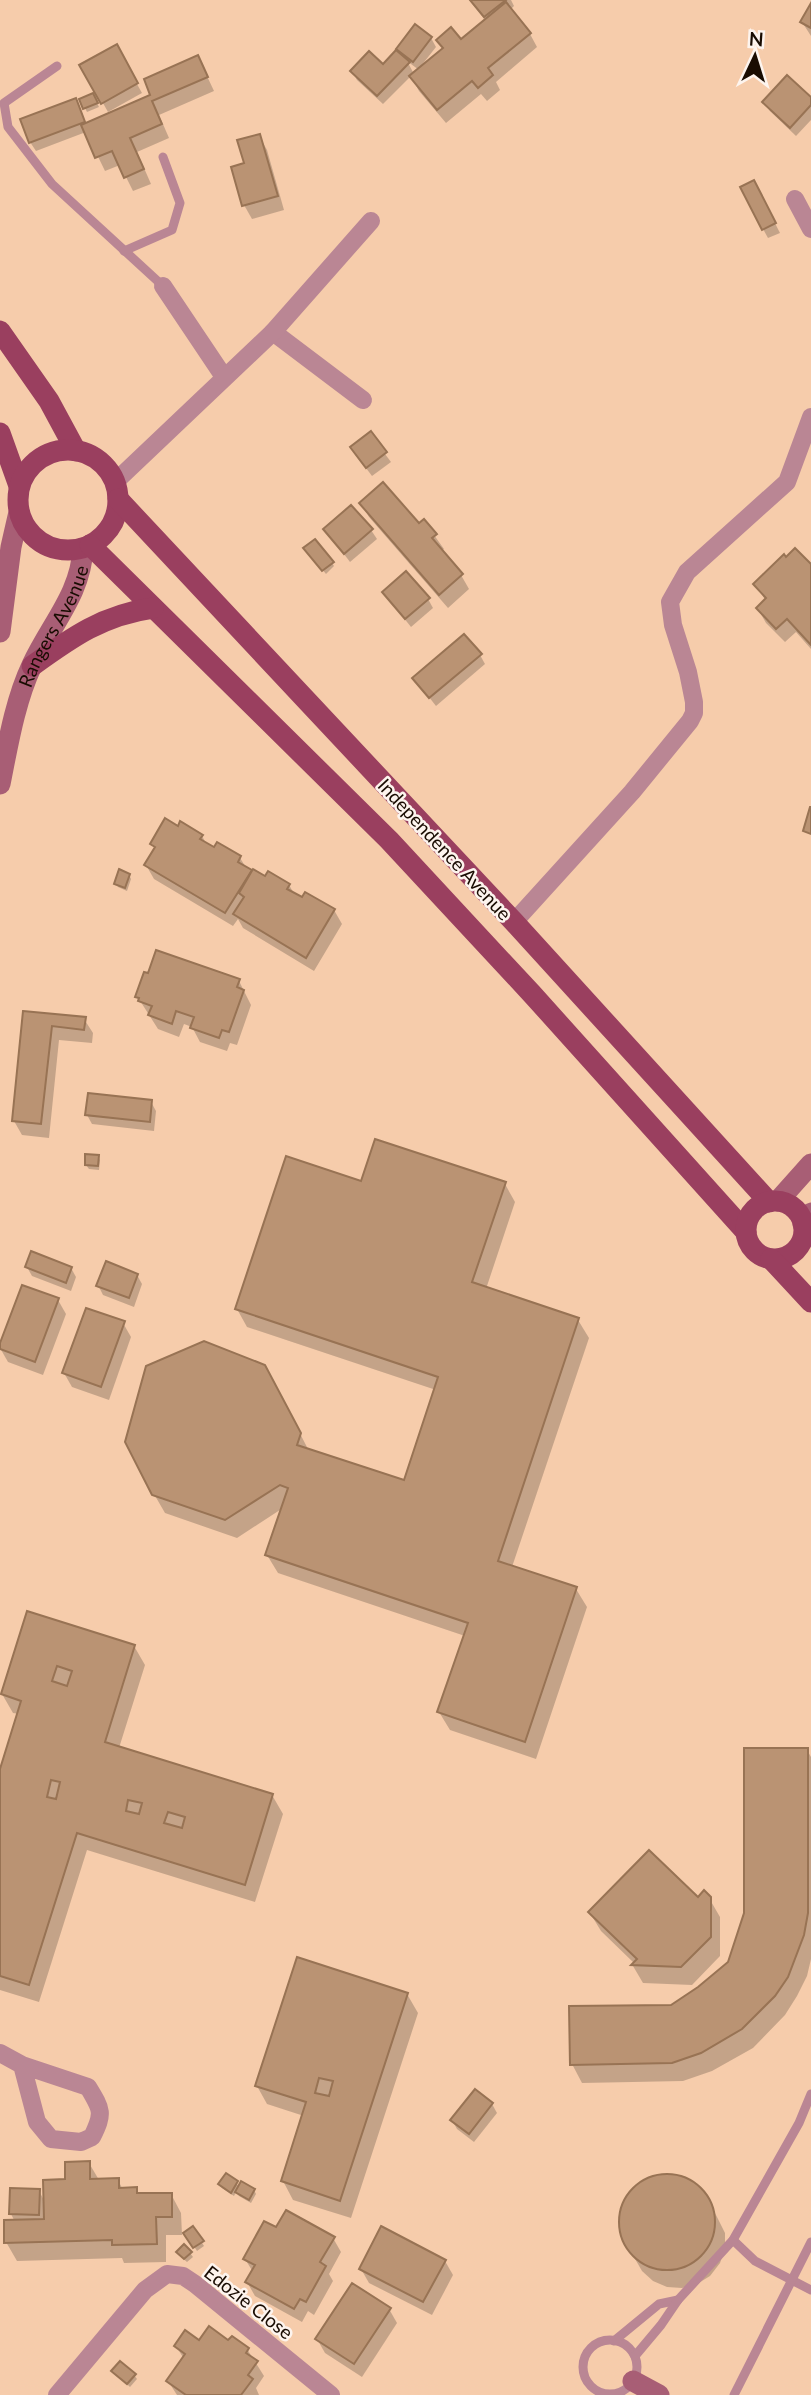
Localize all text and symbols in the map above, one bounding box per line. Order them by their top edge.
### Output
north arrow [720,21,790,91]
text: N [748,27,764,51]
street label: Rangers Avenue [13,563,92,690]
street label: Independence Avenue [373,773,517,925]
street label: Edozie Close [200,2260,298,2344]

